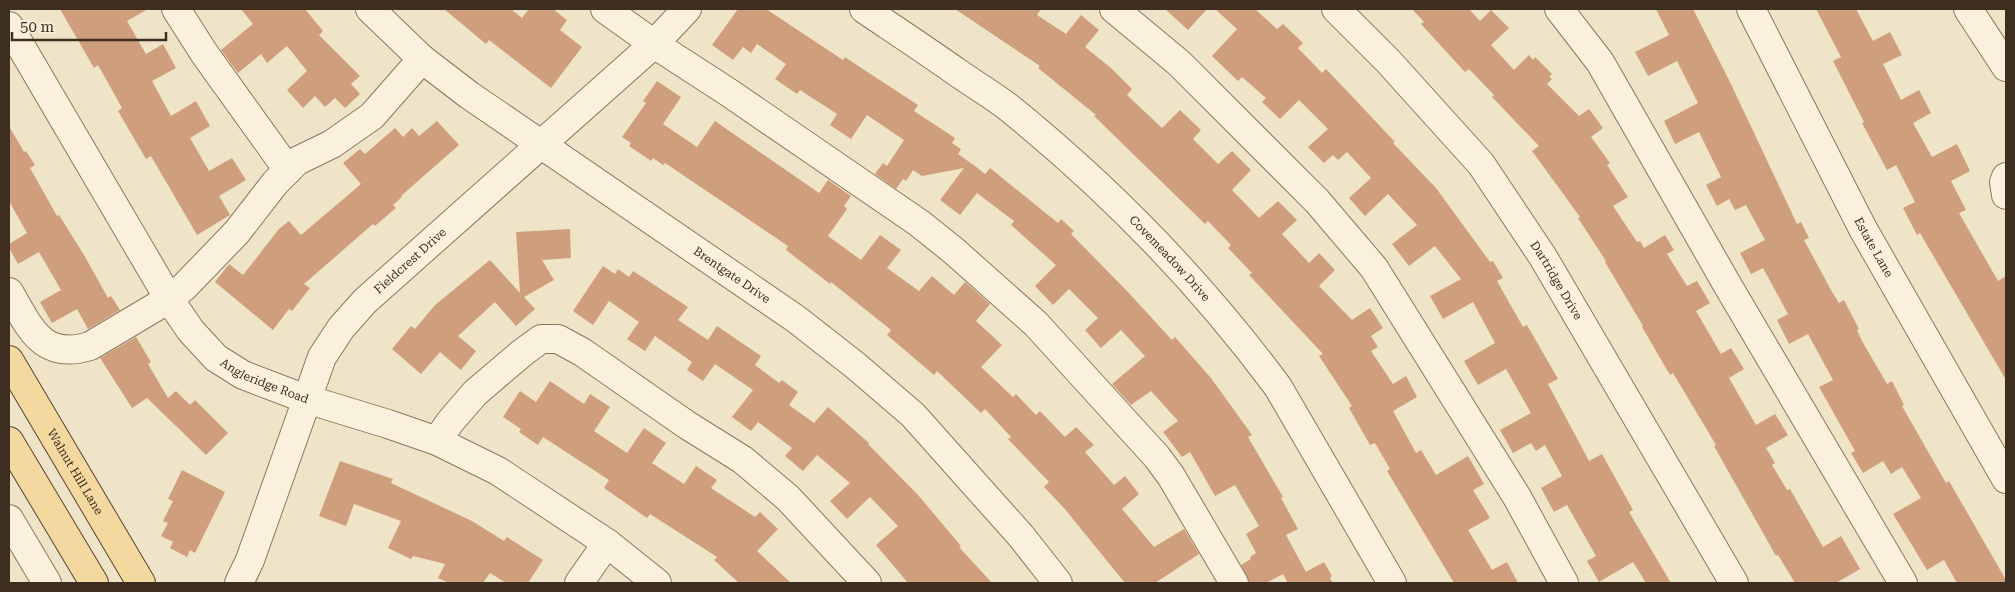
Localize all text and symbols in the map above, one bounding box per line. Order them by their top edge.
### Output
scale bar [12,10,166,42]
text: 50 m [20,18,55,36]
street label: Covemeadow Drive [1126,213,1213,305]
street label: Estate Lane [1851,215,1896,280]
street label: Fieldcrest Drive [371,225,449,297]
street label: Dartridge Drive [1527,238,1585,323]
street label: Brentgate Drive [691,244,773,307]
street label: Angleridge Road [218,355,311,406]
street label: Walnut Hill Lane [44,426,106,518]

